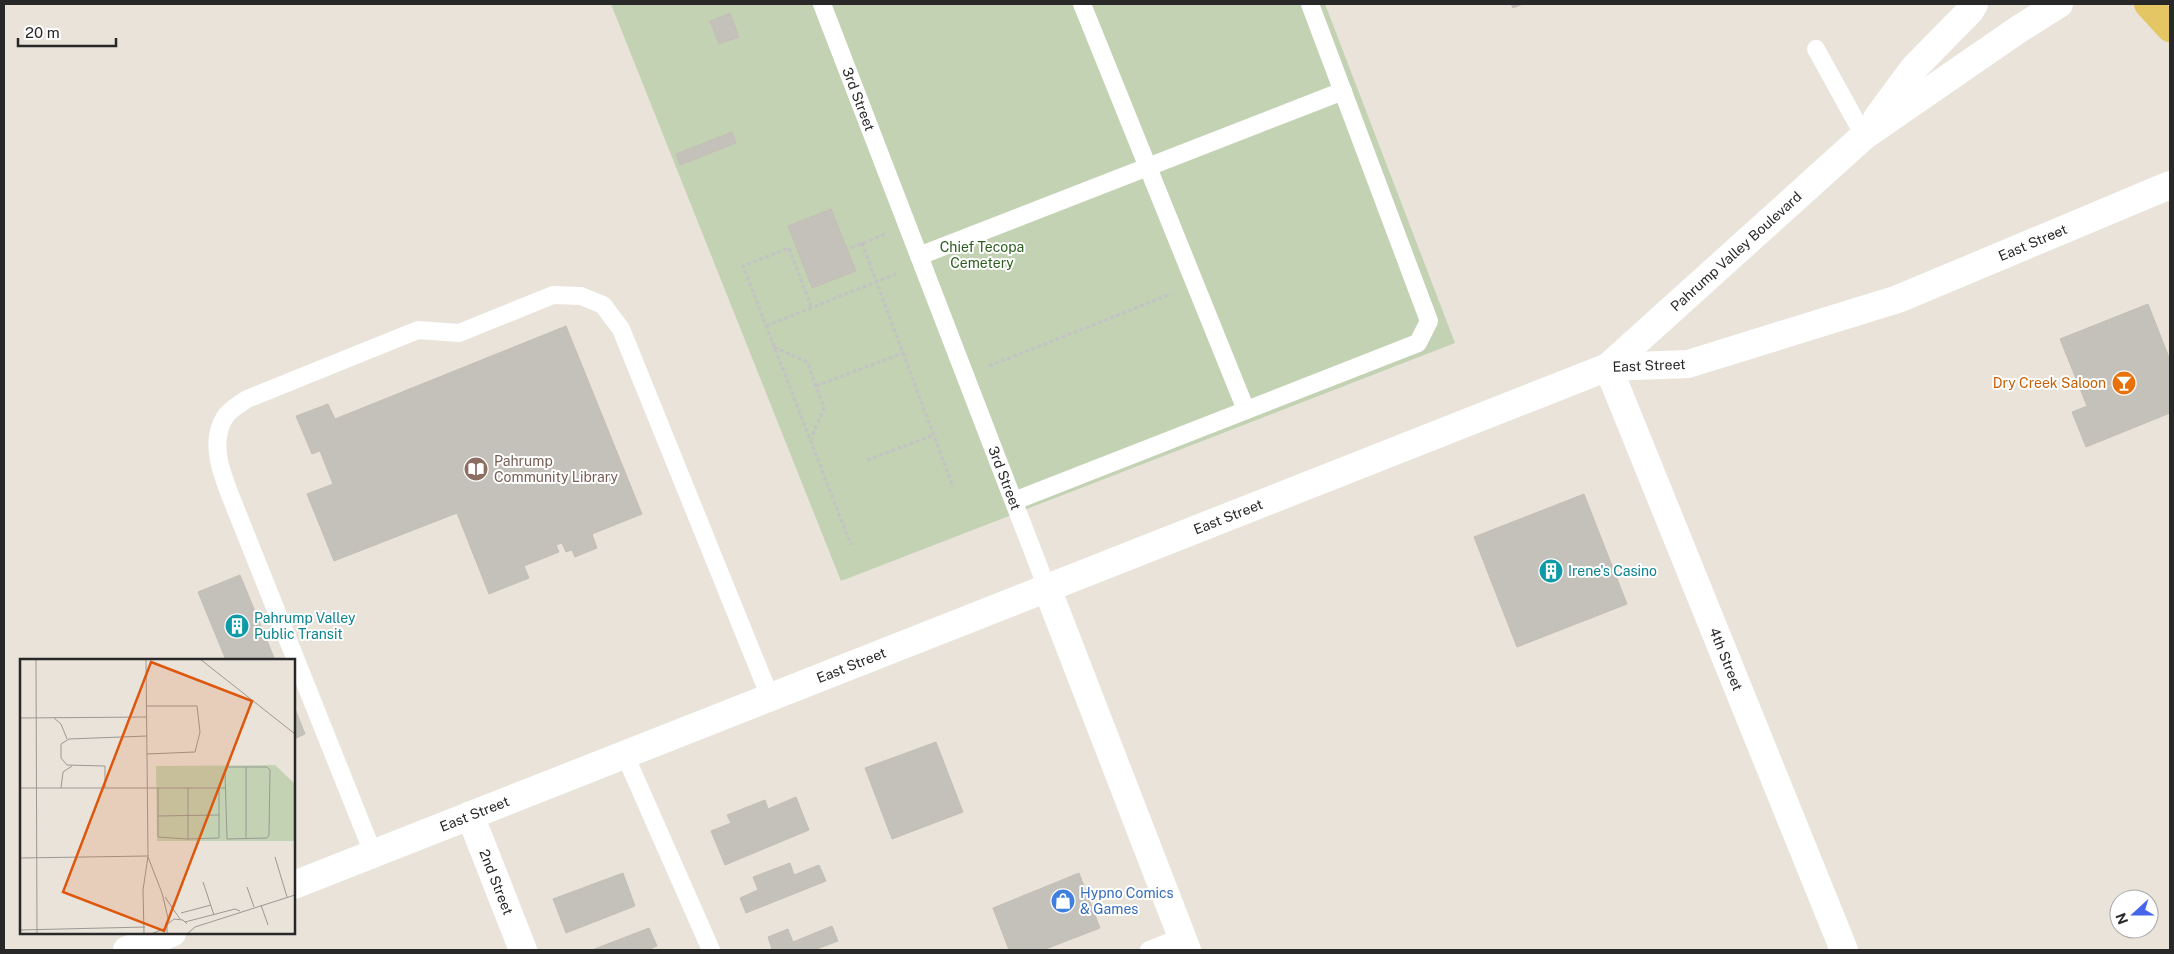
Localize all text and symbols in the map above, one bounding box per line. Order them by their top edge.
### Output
scale bar [18,15,115,47]
text: 20 m [25,24,60,41]
street label: 3rd Street [839,65,878,133]
street label: Pahrump Valley Boulevard [1667,188,1805,314]
street label: East Street [1996,221,2070,264]
park label: Chief Tecopa Cemetery [940,239,1024,271]
street label: East Street [1612,356,1686,375]
bar icon: Dry Creek Saloon [2111,370,2137,396]
place label: Dry Creek Saloon [1993,375,2106,391]
street label: 3rd Street [985,444,1024,512]
place label: Pahrump Community Library [494,453,618,485]
library icon: Pahrump Community Library [463,456,489,482]
street label: East Street [1191,496,1265,538]
building icon: Irene's Casino [1538,558,1564,584]
place label: Irene's Casino [1568,563,1657,579]
place label: Pahrump Valley Public Transit [254,610,356,642]
building icon: Pahrump Valley Public Transit [224,613,250,639]
street label: 4th Street [1706,625,1746,693]
street label: East Street [814,644,888,686]
inset map [20,659,295,934]
street label: East Street [438,793,511,835]
street label: 2nd Street [476,847,516,917]
place label: Hypno Comics & Games [1080,885,1174,917]
shop icon: Hypno Comics & Games [1050,888,1076,914]
north arrow [2109,889,2159,939]
text: N [2112,911,2131,927]

